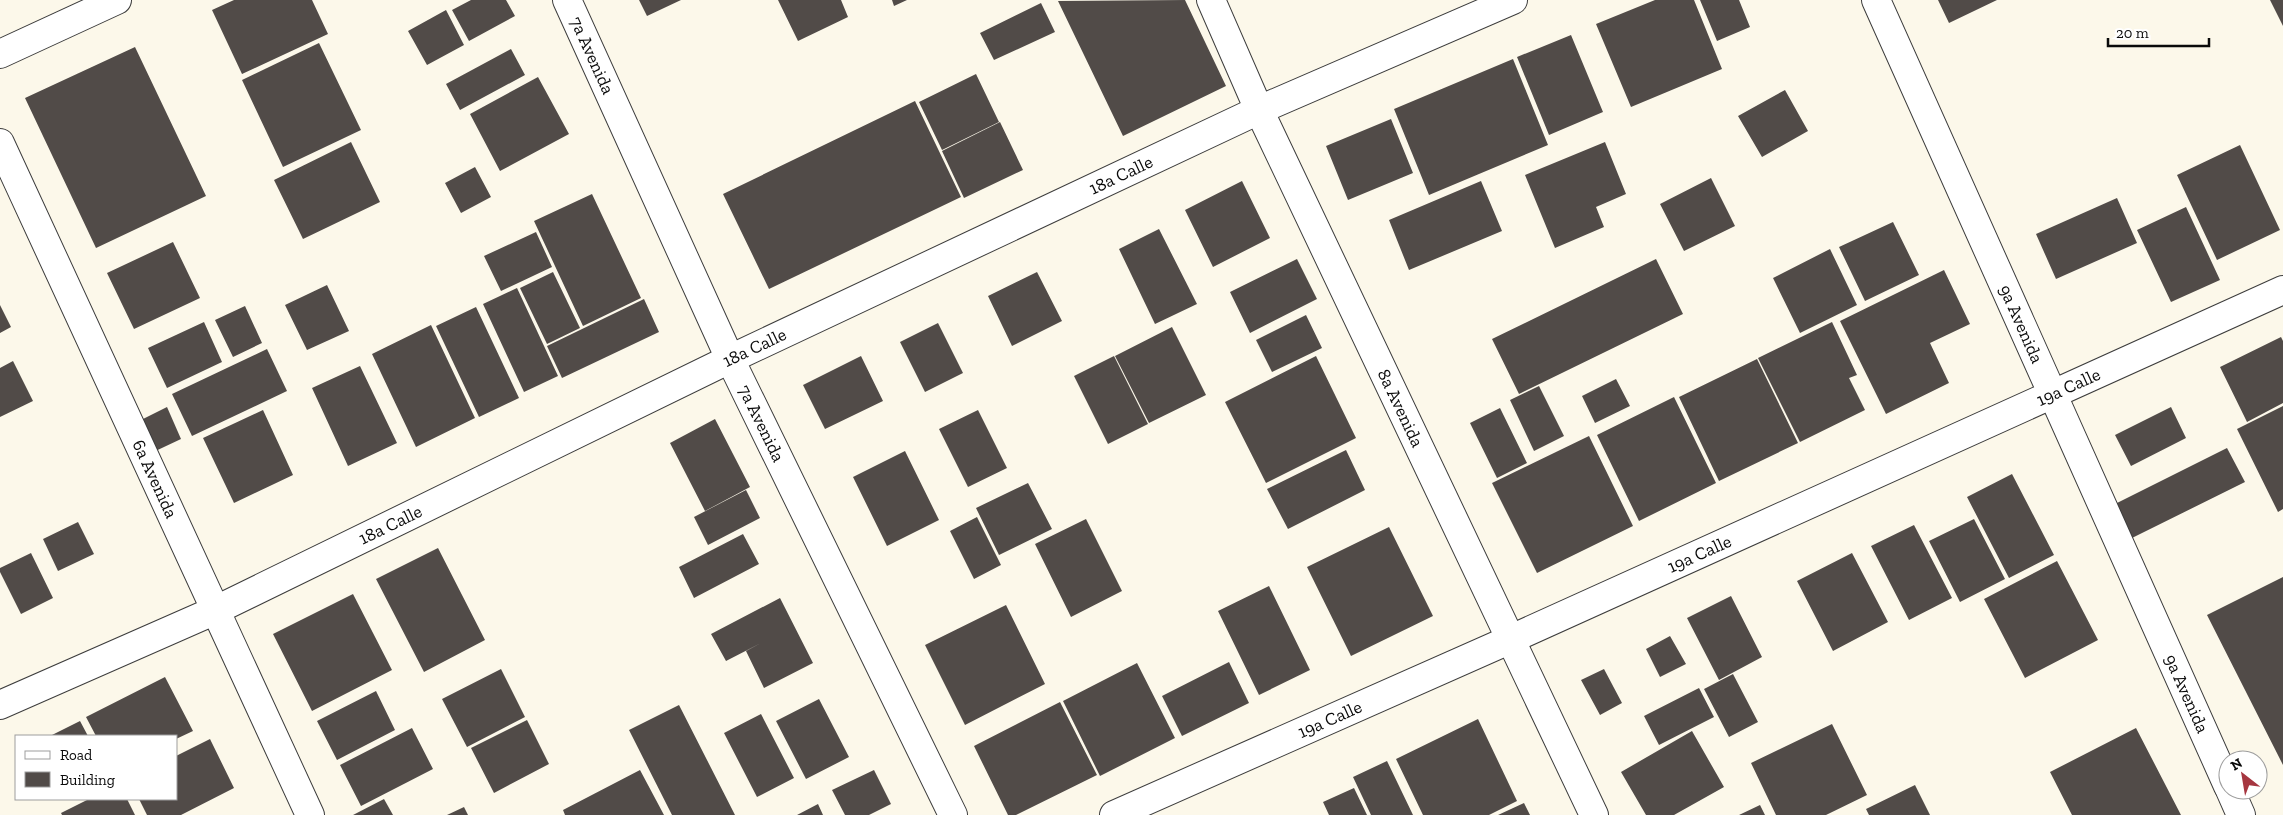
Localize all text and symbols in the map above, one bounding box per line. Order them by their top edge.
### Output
street label: 7a Avenida [565,13,619,98]
scale bar [2108,15,2209,47]
text: 20 m [2116,24,2149,42]
street label: 18a Calle [1086,151,1156,199]
street label: 9a Avenida [1994,281,2048,367]
street label: 18a Calle [719,323,790,372]
street label: 19a Calle [2033,363,2104,411]
street label: 8a Avenida [1373,365,1429,451]
street label: 7a Avenida [733,381,790,466]
street label: 6a Avenida [127,436,183,522]
street label: 18a Calle [355,500,426,550]
street label: 19a Calle [1664,530,1735,578]
street label: 9a Avenida [2159,651,2214,737]
street label: 19a Calle [1294,696,1365,743]
legend [15,735,178,800]
text: Road [60,746,93,764]
north arrow [2218,750,2268,800]
text: N [2228,754,2246,774]
text: Building [60,771,115,789]

